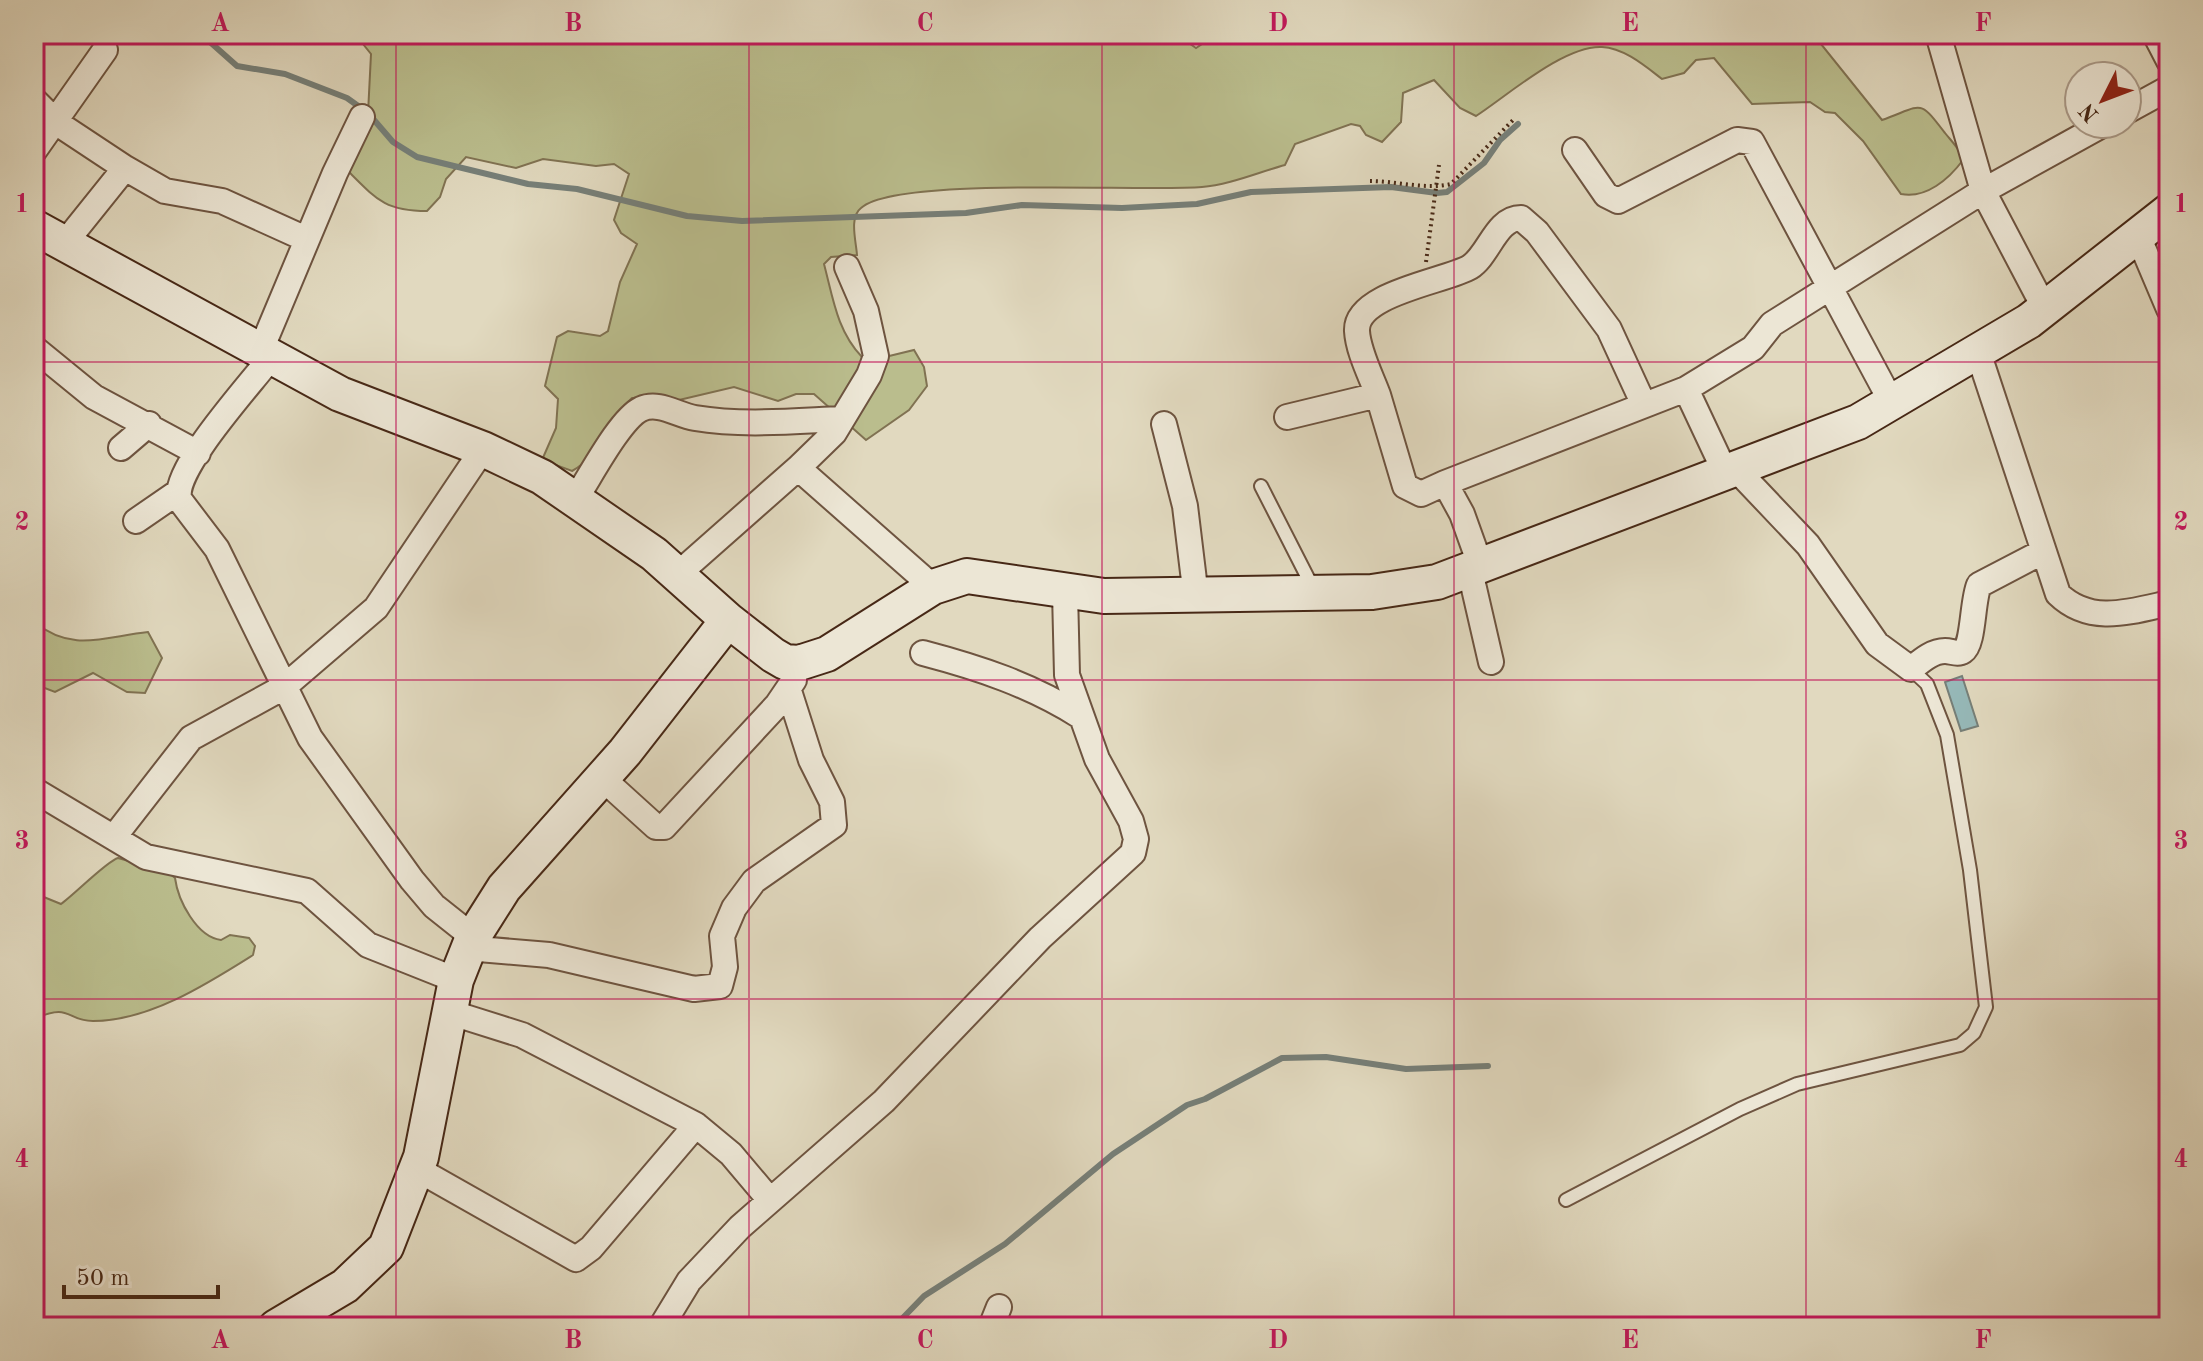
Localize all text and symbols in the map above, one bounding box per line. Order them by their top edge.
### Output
text: A [210,11,230,37]
text: B [564,11,582,37]
text: C [916,11,934,37]
text: D [1268,11,1288,37]
text: E [1621,11,1639,37]
text: F [1974,11,1992,37]
north arrow [2063,60,2143,140]
text: N [2076,98,2103,126]
text: 1 [14,192,30,218]
text: 1 [2173,192,2189,218]
text: 2 [14,510,30,536]
text: 2 [2173,510,2189,536]
text: 3 [14,829,30,855]
text: 3 [2173,829,2189,855]
text: 4 [14,1147,30,1173]
text: 4 [2173,1147,2189,1173]
scale bar [64,1249,218,1299]
text: 50 m [76,1267,130,1291]
text: A [210,1328,230,1354]
text: B [564,1328,582,1354]
text: C [916,1328,934,1354]
text: D [1268,1328,1288,1354]
text: E [1621,1328,1639,1354]
text: F [1974,1328,1992,1354]

